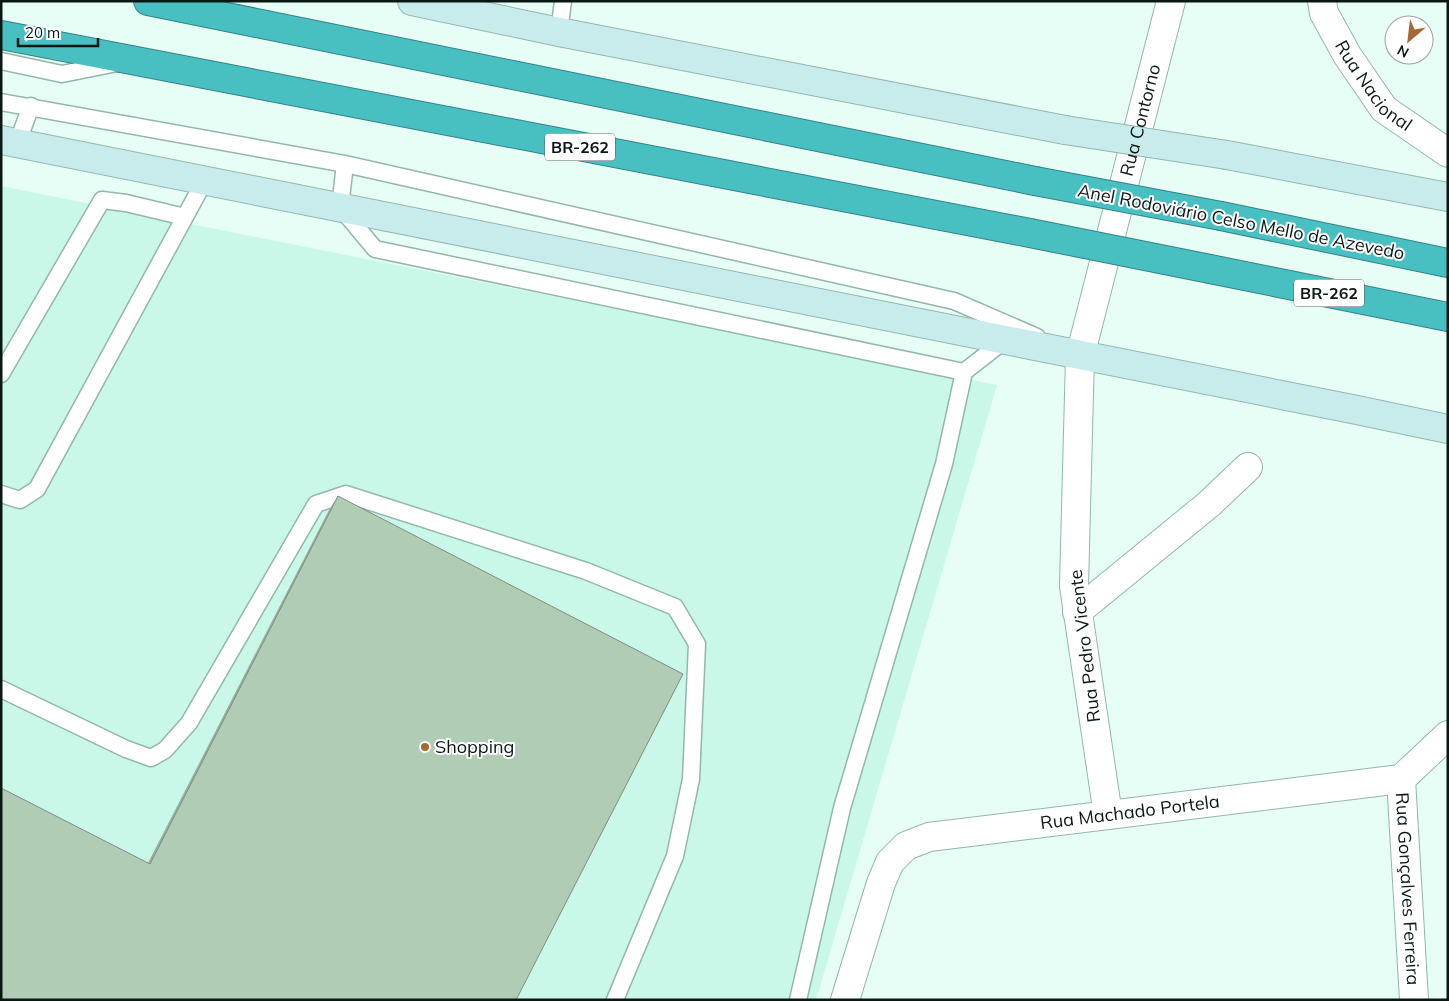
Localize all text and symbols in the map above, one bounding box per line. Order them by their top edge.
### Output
scale bar [18,15,98,47]
north arrow [1384,15,1434,65]
text: 20 m [25,23,60,42]
street label: Rua Nacional [1333,33,1421,133]
street label: Rua Contorno [1115,62,1165,179]
road number: BR-262 [545,134,615,160]
street label: Anel Rodoviário Celso Mello de Azevedo [1076,178,1407,265]
road number: BR-262 [1294,280,1364,306]
street label: Rua Pedro Vicente [1064,568,1105,724]
place label: Shopping [435,735,514,758]
marker: Shopping [419,741,431,753]
street label: Rua Machado Portela [1039,789,1221,834]
street label: Rua Gonçalves Ferreira [1391,792,1425,986]

